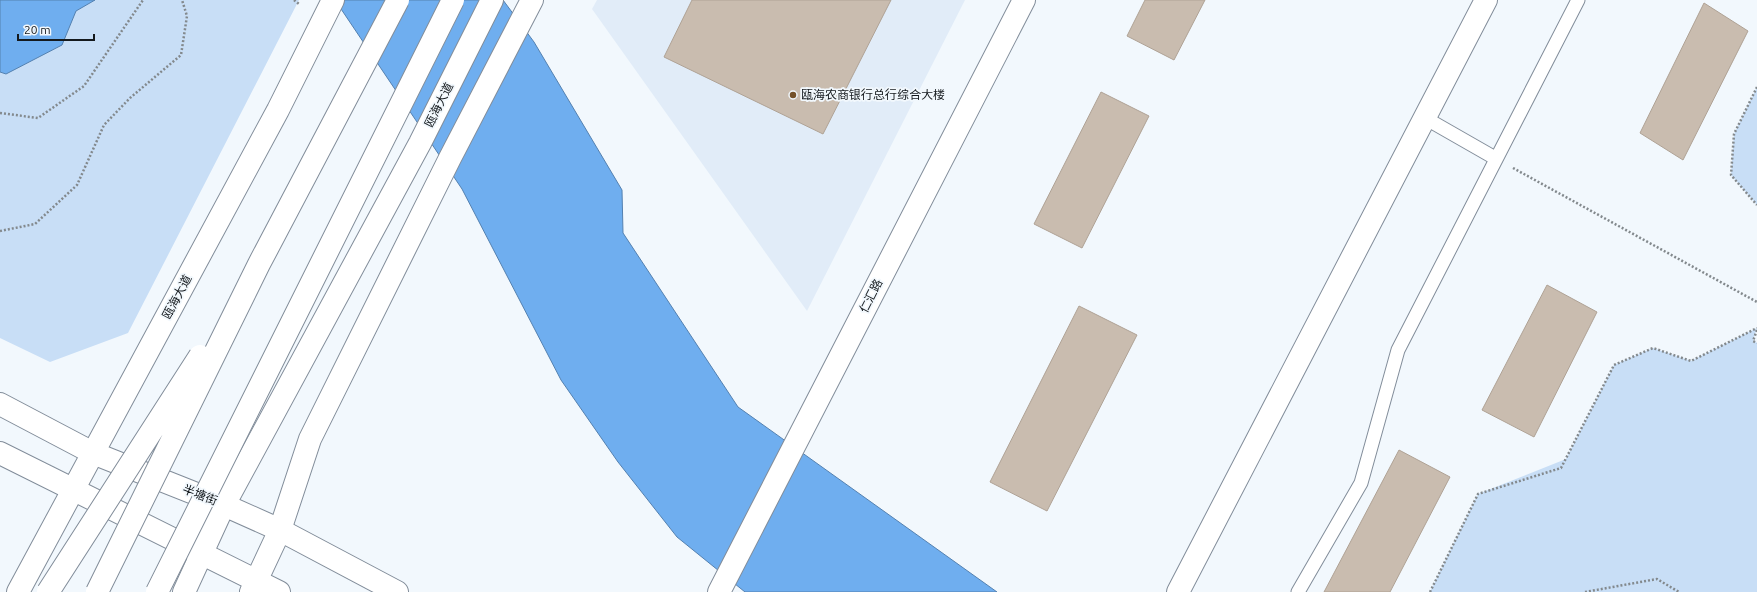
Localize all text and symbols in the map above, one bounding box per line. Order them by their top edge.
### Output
scale bar [18,16,94,42]
text: 20 m [24,23,51,36]
street label: 瓯海大道 [422,80,455,129]
place label: 瓯海农商银行总行综合大楼 [801,88,945,101]
marker: 瓯海农商银行总行综合大楼 [788,90,798,100]
street label: 瓯海大道 [160,273,194,321]
street label: 仁汇路 [857,277,885,315]
street label: 半塘街 [181,482,219,507]

